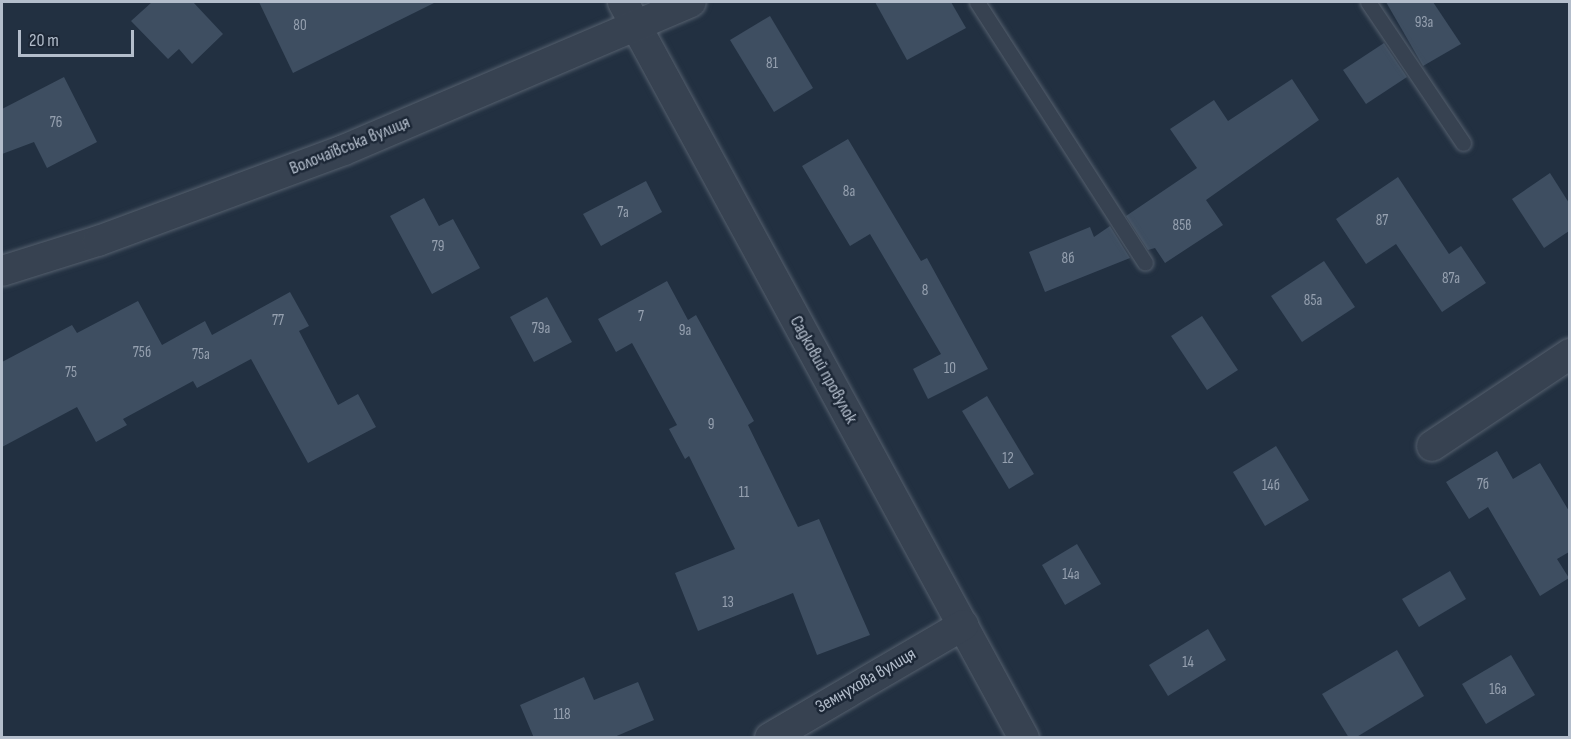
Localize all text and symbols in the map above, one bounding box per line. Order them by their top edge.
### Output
house number: 93а [1415,14,1433,32]
house number: 80 [293,17,307,35]
scale bar [21,18,136,56]
text: 20 m [29,30,59,51]
house number: 81 [766,55,778,73]
street label: Волочаївська вулиця [287,112,413,180]
house number: 76 [50,114,62,132]
house number: 8а [843,183,855,201]
house number: 7а [617,204,629,222]
house number: 87 [1376,212,1388,230]
house number: 85в [1173,217,1191,235]
house number: 79 [432,238,444,256]
house number: 8б [1062,250,1074,268]
house number: 87а [1442,270,1460,288]
house number: 8 [922,282,928,300]
house number: 85а [1304,292,1322,310]
house number: 7 [638,308,644,326]
house number: 77 [272,312,284,330]
street label: Садковий провулок [785,312,861,428]
house number: 79а [532,320,550,338]
house number: 9а [679,322,691,340]
house number: 75б [133,344,151,362]
house number: 75а [192,346,210,364]
house number: 10 [944,360,956,378]
house number: 75 [65,364,77,382]
house number: 9 [708,416,714,434]
house number: 12 [1002,450,1014,468]
house number: 7б [1477,476,1489,494]
house number: 14б [1262,477,1280,495]
house number: 11 [739,484,749,502]
house number: 14а [1062,566,1080,584]
house number: 13 [722,594,734,612]
street label: Земнухова вулиця [812,644,920,718]
house number: 14 [1182,654,1194,672]
house number: 16а [1489,681,1507,699]
house number: 118 [553,706,571,724]

